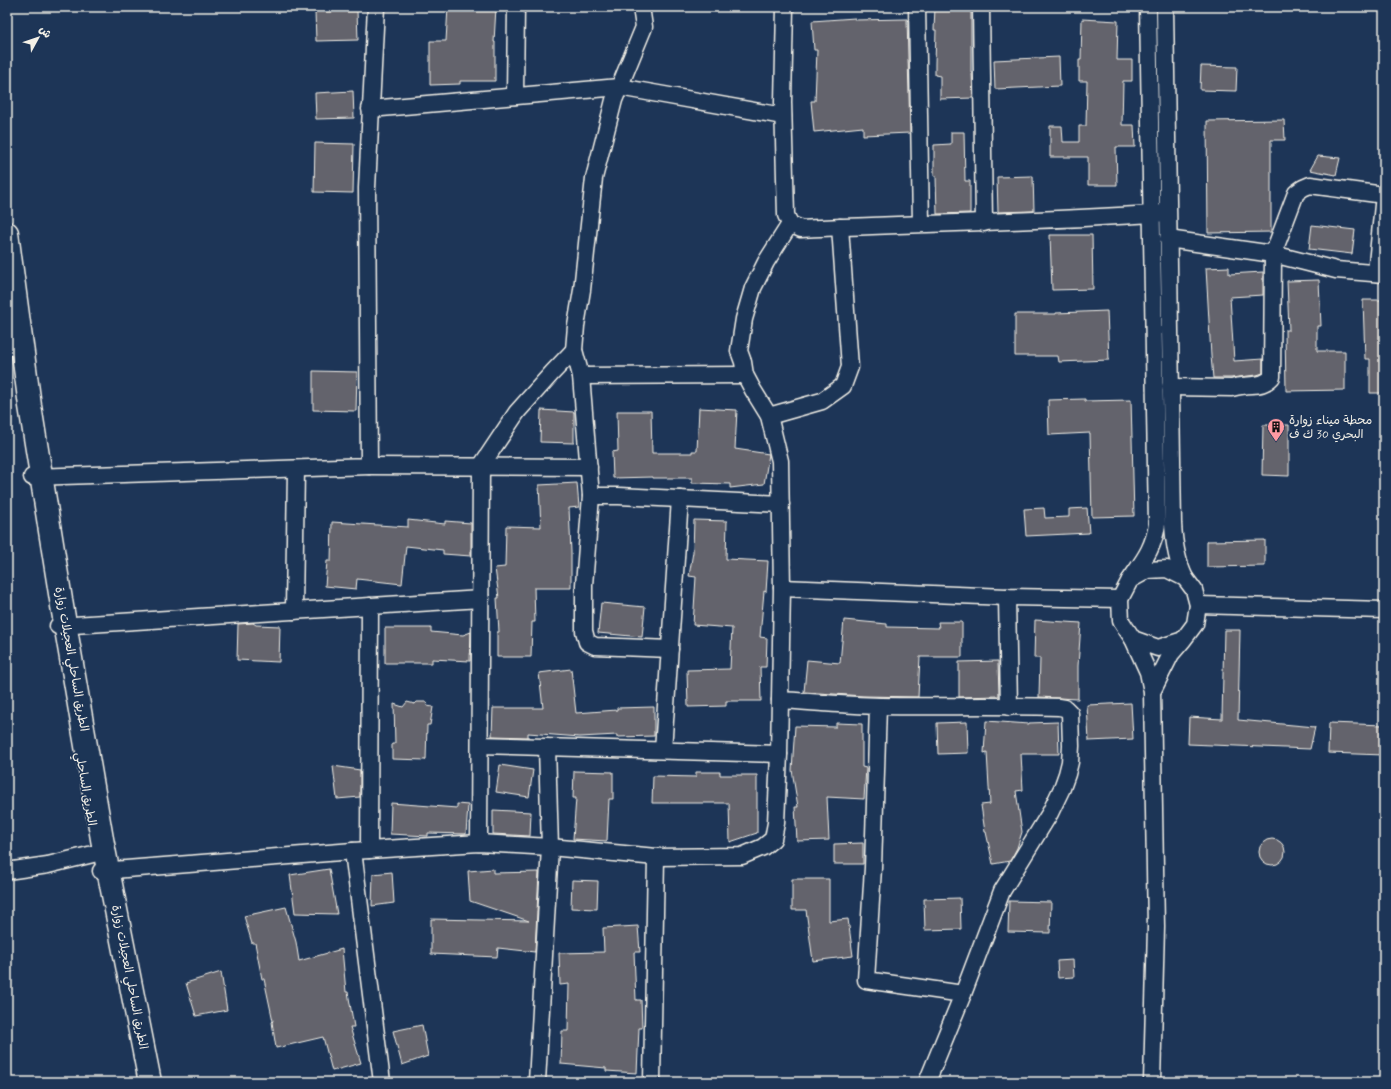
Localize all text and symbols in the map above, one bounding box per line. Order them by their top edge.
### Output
north arrow [18,18,58,58]
text: ش [36,23,54,41]
place label: محطة ميناء زوارة البحري 30 ك ف [1289,413,1372,443]
building icon: محطة ميناء زوارة البحري 30 ك ف [1266,417,1286,442]
street label: الطريق الساحلي العجيلات زوارة [48,586,92,733]
street label: الطريق الساحلي [69,751,99,828]
street label: الطريق الساحلي العجيلات زوارة [105,904,151,1051]

